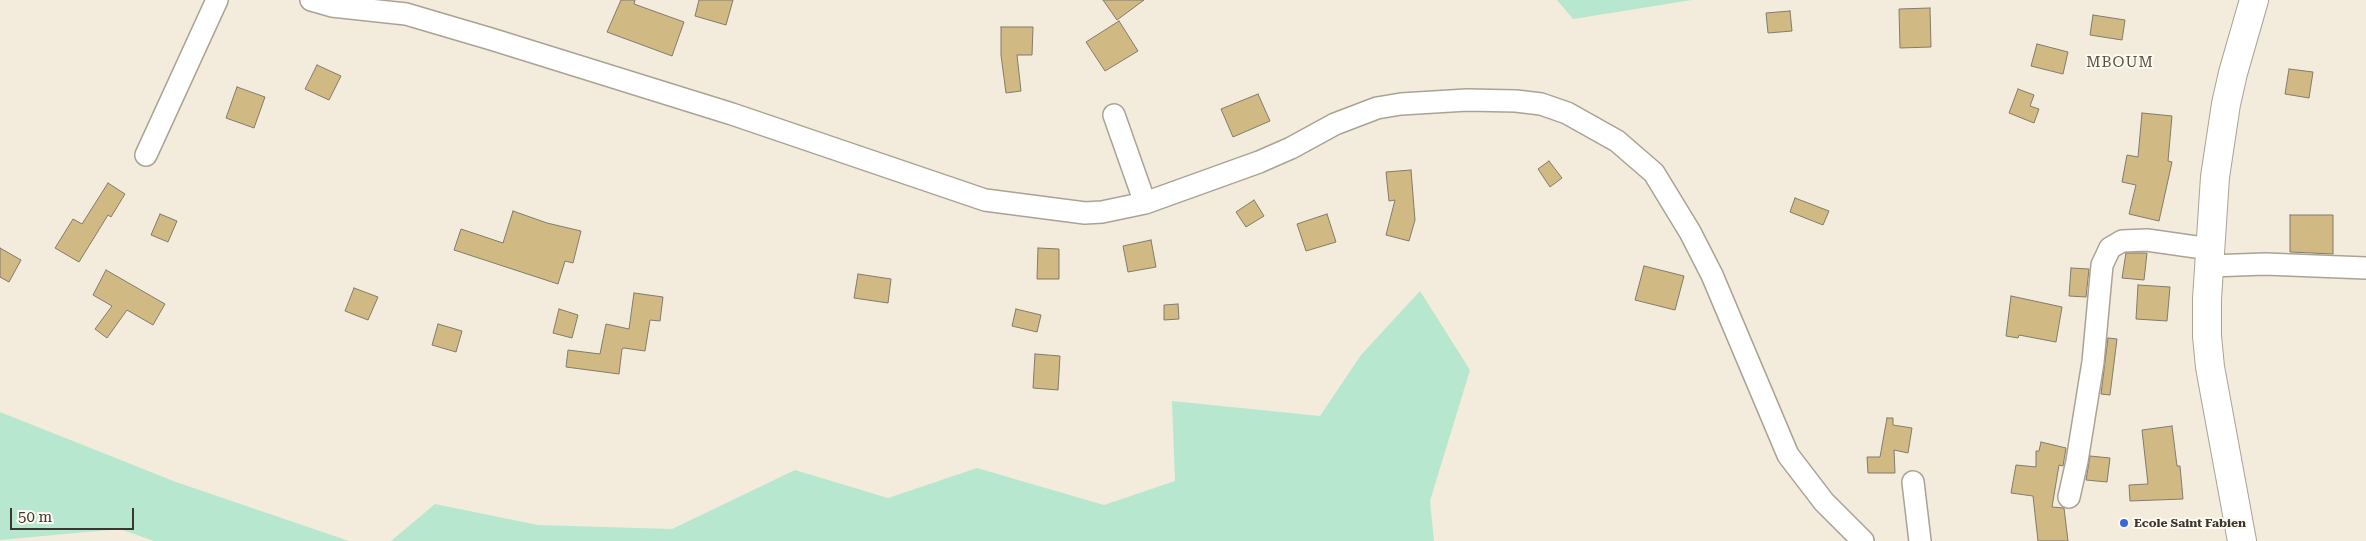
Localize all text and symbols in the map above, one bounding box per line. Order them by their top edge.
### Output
district label: MBOUM [2086,54,2154,72]
scale bar [12,498,136,530]
text: 50 m [18,508,52,526]
place label: Ecole Saint Fabien [2134,516,2246,530]
marker: Ecole Saint Fabien [2118,517,2130,529]

